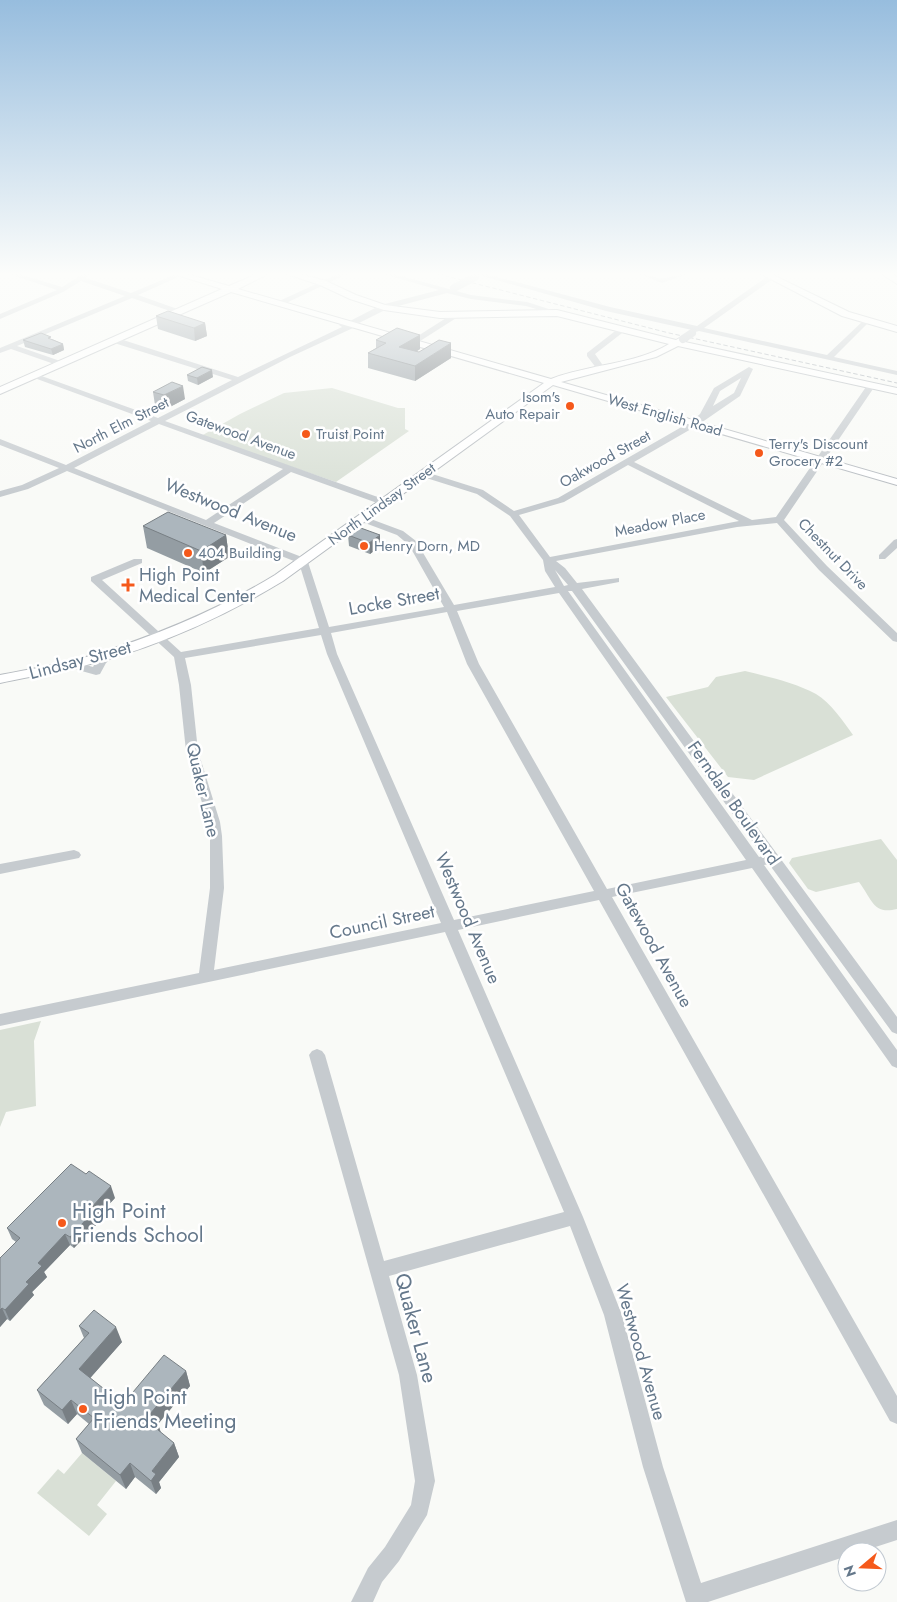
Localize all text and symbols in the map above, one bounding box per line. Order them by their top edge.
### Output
place label: Isom's Auto Repair [485,386,561,425]
street label: West English Road [605,388,725,442]
street label: North Elm Street [69,391,173,459]
marker: Isom's Auto Repair [564,400,576,412]
street label: Gatewood Avenue [183,405,300,465]
place label: Truist Point [316,423,385,445]
street label: Oakwood Street [555,425,655,493]
marker: Truist Point [300,428,312,440]
place label: Terry's Discount Grocery #2 [769,433,868,472]
marker: Terry's Discount Grocery #2 [753,447,765,459]
street label: North Lindsay Street [324,457,441,551]
street label: Westwood Avenue [161,472,301,548]
street label: Meadow Place [613,503,708,543]
street label: Chestnut Drive [793,513,873,595]
place label: Henry Dorn, MD [374,535,480,557]
marker: Henry Dorn, MD [358,540,370,552]
place label: 404 Building [198,542,281,564]
marker: 404 Building [182,547,194,559]
place label: High Point Medical Center [139,562,256,609]
marker: High Point Medical Center [121,578,135,592]
street label: Locke Street [347,580,442,622]
street label: Lindsay Street [26,634,135,686]
street label: Ferndale Boulevard [681,736,787,870]
street label: Quaker Lane [180,740,226,840]
street label: Westwood Avenue [429,848,507,988]
street label: Gatewood Avenue [609,878,699,1012]
street label: Council Street [327,898,438,946]
place label: High Point Friends School [72,1196,204,1250]
marker: High Point Friends School [56,1217,68,1229]
street label: Quaker Lane [387,1270,445,1386]
street label: Westwood Avenue [609,1281,673,1423]
place label: High Point Friends Meeting [93,1382,236,1436]
marker: High Point Friends Meeting [77,1403,89,1415]
north arrow [837,1542,887,1592]
text: N [838,1563,861,1580]

